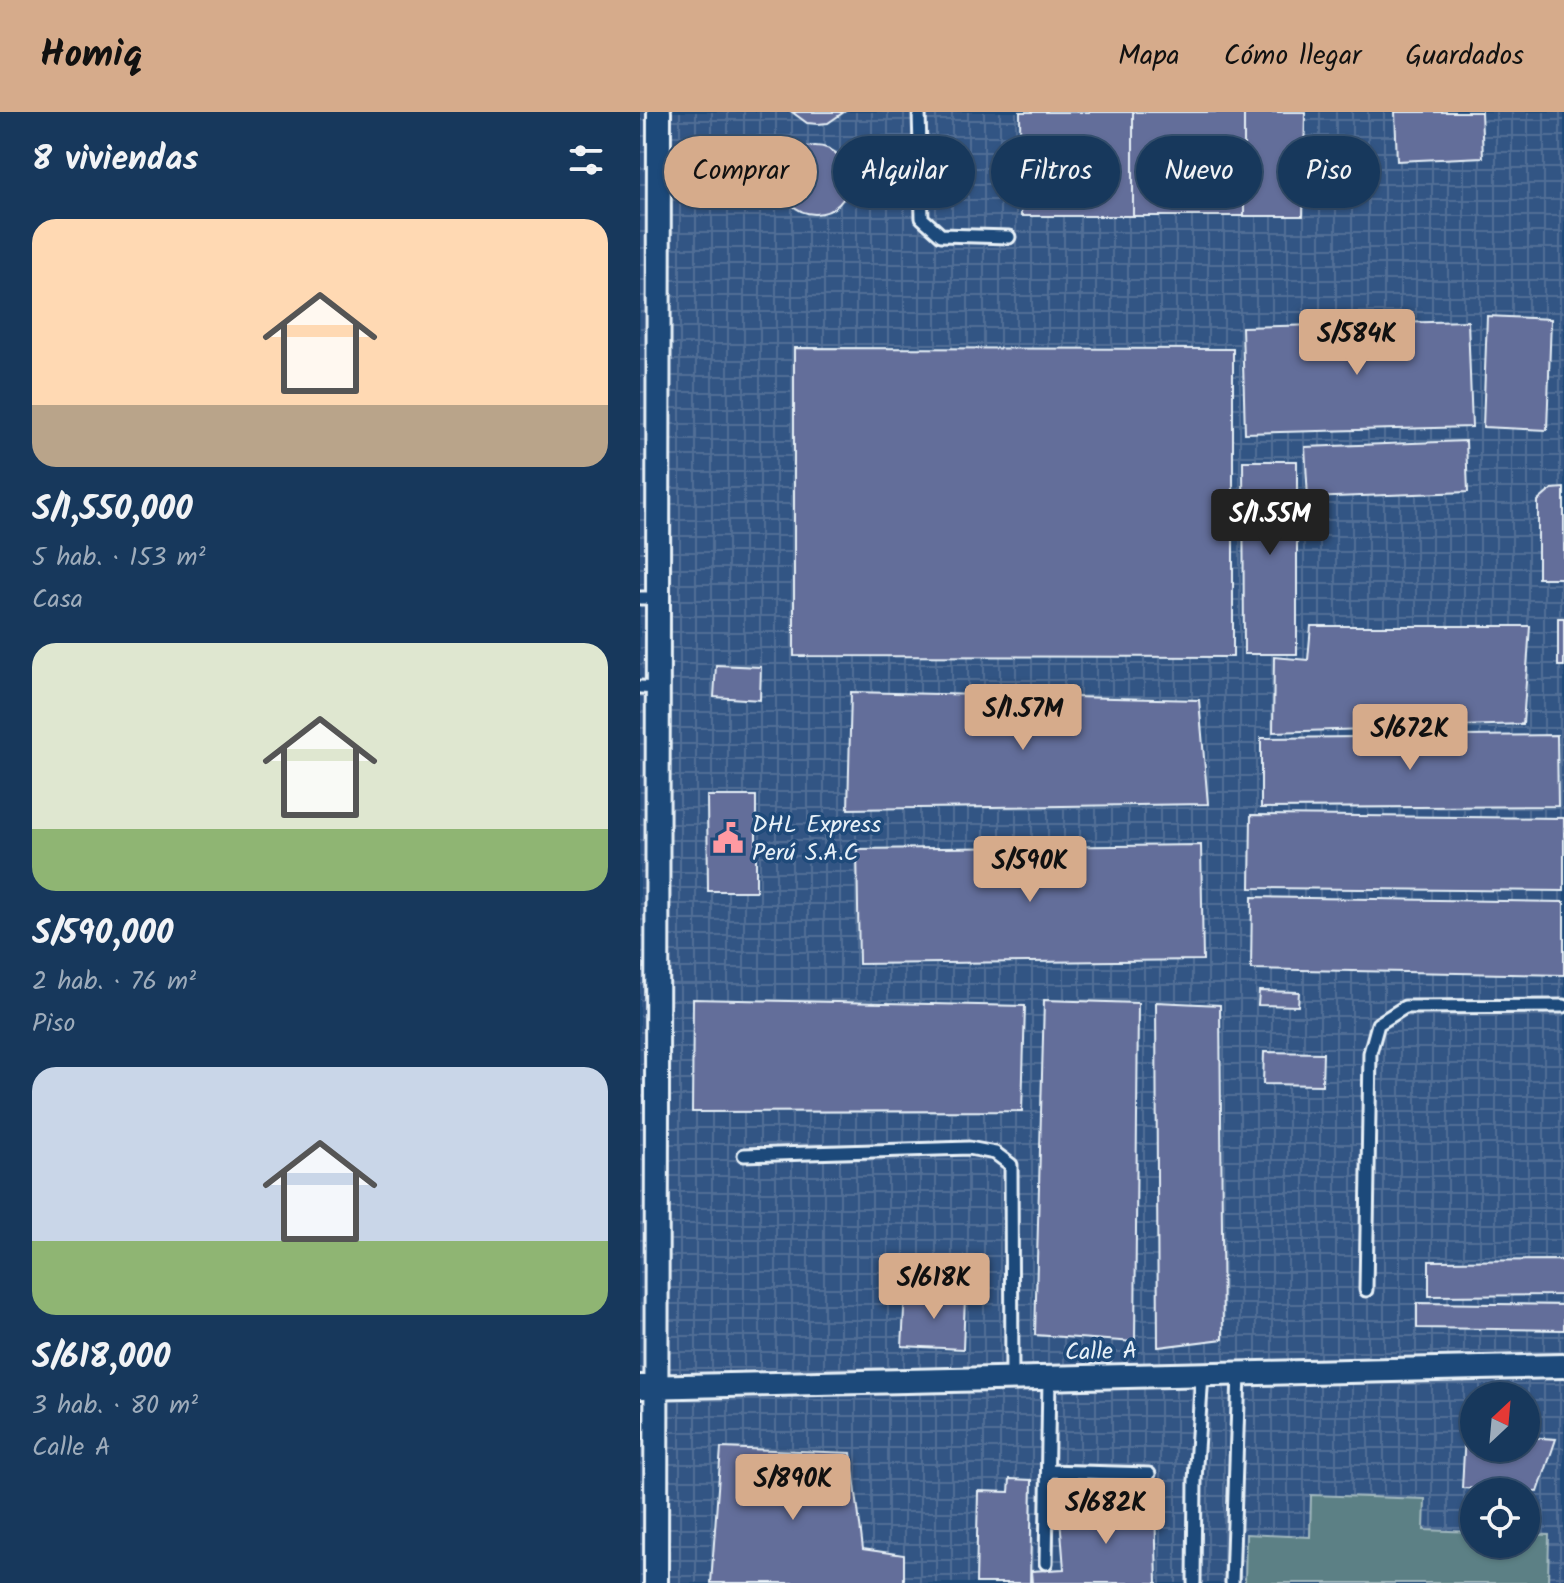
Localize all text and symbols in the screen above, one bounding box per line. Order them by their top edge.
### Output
text: Homiq [40,26,143,86]
text: Mapa [1118,34,1180,79]
text: Cómo llegar [1224,34,1361,79]
text: Guardados [1405,34,1524,79]
text: 8 viviendas [32,133,199,187]
chip: Comprar [664,136,817,208]
chip: Alquilar [833,136,975,208]
chip: Filtros [991,136,1120,208]
chip: Nuevo [1136,136,1262,208]
chip: Piso [1278,136,1380,208]
icon: filters [564,138,608,182]
icon: home [248,271,392,415]
pin: S/584K [1292,309,1422,377]
text: S/584K [1317,314,1397,356]
text: S/1,550,000 [32,483,193,537]
pin: S/1.55M [1196,489,1344,557]
text: S/1.55M [1229,494,1311,536]
text: 5 hab. · 153 m² [32,537,205,579]
text: Casa [32,579,83,621]
pin: S/1.57M [949,684,1097,752]
text: S/1.57M [983,689,1063,731]
icon: home [248,695,392,839]
pin: S/672K [1345,704,1475,772]
text: S/672K [1371,709,1449,751]
place label: DHL Express Perú S.A.C [752,806,881,873]
public building icon: DHL Express Perú S.A.C [711,821,745,855]
pin: S/590K [965,836,1095,904]
text: S/590K [992,841,1069,883]
text: S/590,000 [32,907,173,961]
text: 2 hab. · 76 m² [32,961,196,1003]
text: Piso [32,1003,75,1045]
icon: home [248,1119,392,1263]
pin: S/618K [869,1253,999,1321]
text: S/618K [897,1258,971,1300]
text: S/618,000 [32,1331,170,1385]
street label: Calle A [1064,1332,1138,1373]
north arrow [1460,1382,1540,1462]
map controls [1460,1382,1540,1558]
text: 3 hab. · 80 m² [32,1385,198,1427]
text: Calle A [32,1427,110,1469]
pin: S/890K [728,1454,858,1522]
text: S/890K [753,1459,833,1501]
pin: S/682K [1041,1478,1171,1546]
button: locate [1460,1478,1540,1558]
text: S/682K [1065,1483,1147,1525]

